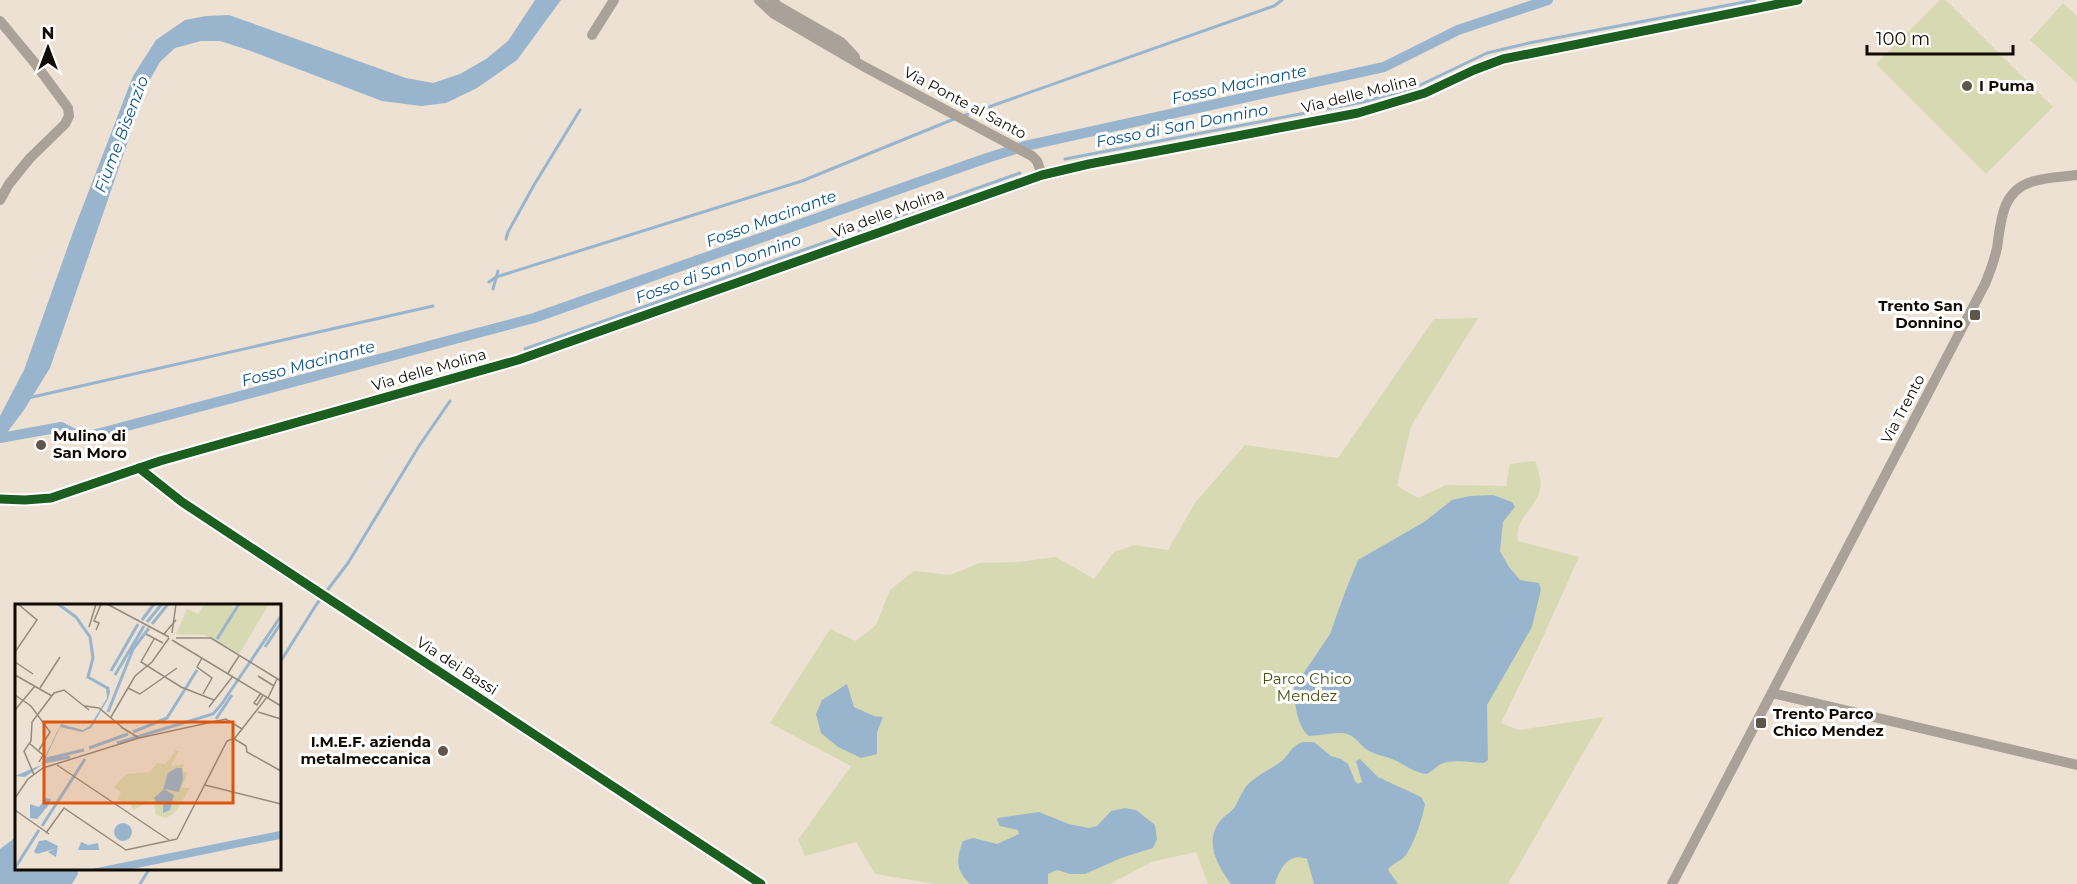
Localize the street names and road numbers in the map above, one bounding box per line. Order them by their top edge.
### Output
street label: Via Ponte al Santo [901,62,1030,143]
street label: Via delle Molina [1299,70,1418,117]
street label: Via delle Molina [829,183,947,242]
street label: Via delle Molina [369,344,488,395]
street label: Via Trento [1876,371,1929,447]
street label: Via dei Bassi [413,632,501,699]

